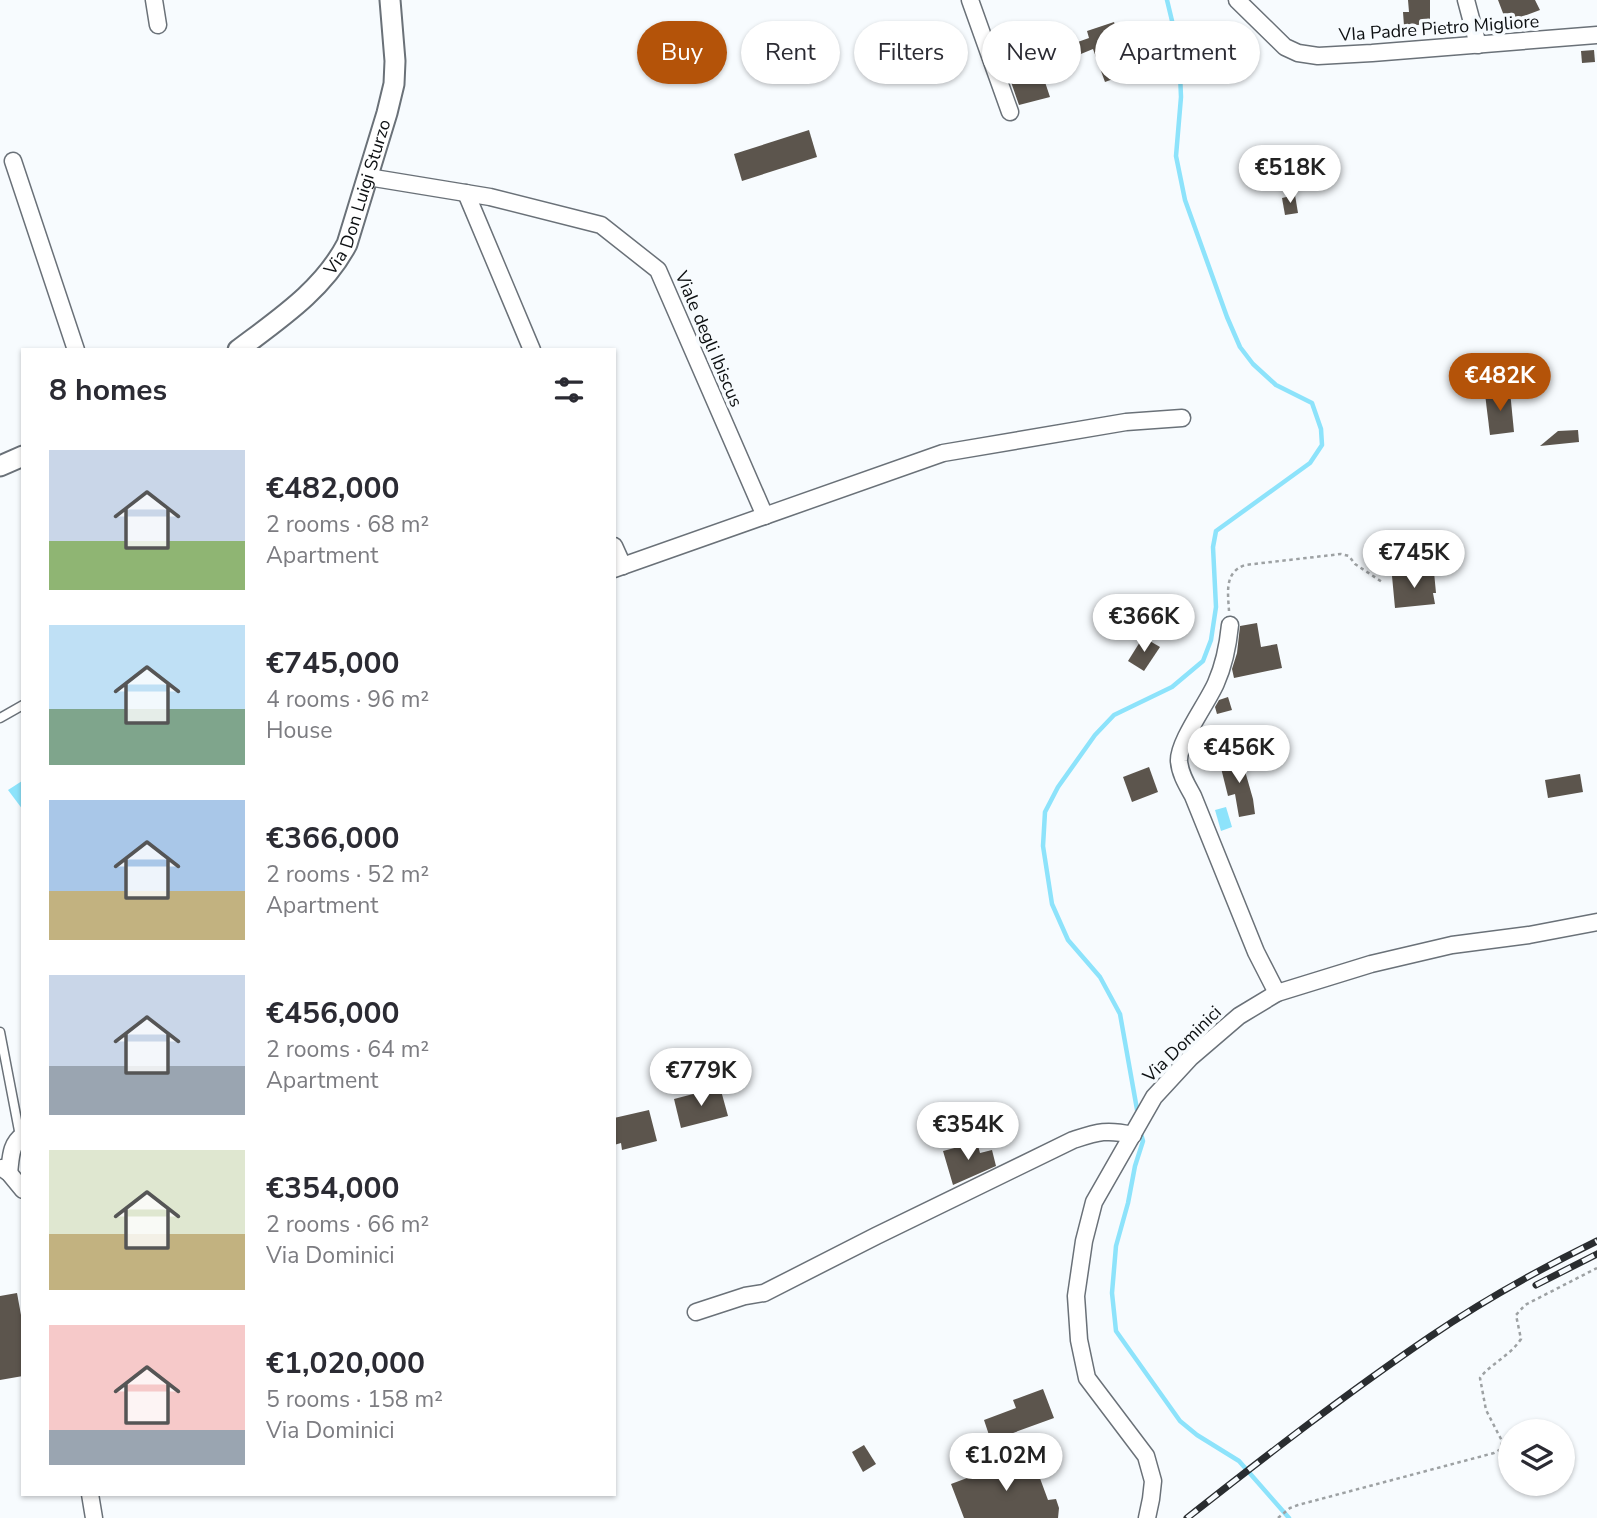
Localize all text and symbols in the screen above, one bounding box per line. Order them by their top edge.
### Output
street label: VIa Padre Pietro Migliore [1337,9,1540,47]
chip: Buy [637,21,727,84]
chip: Rent [741,21,840,84]
chip: Filters [854,21,968,84]
chip: New [982,21,1081,84]
chip: Apartment [1095,21,1260,84]
street label: Via Don Luigi Sturzo [318,116,396,281]
pin: €518K [1241,146,1339,205]
text: €518K [1255,152,1325,183]
street label: Viale degli Ibiscus [669,266,748,411]
pin: €482K [1451,354,1549,413]
text: €482K [1465,360,1535,391]
text: 8 homes [49,370,167,411]
icon: filters [550,371,588,409]
text: €482,000 [266,468,399,509]
icon: home [105,478,189,562]
text: 2 rooms · 68 m² [266,509,429,540]
pin: €745K [1365,530,1463,590]
text: €745K [1379,537,1449,568]
text: Apartment [266,540,378,571]
pin: €366K [1095,594,1193,654]
text: €366K [1109,601,1179,632]
text: €745,000 [266,643,399,684]
icon: home [105,653,189,737]
text: 4 rooms · 96 m² [266,684,429,715]
text: House [266,715,333,746]
pin: €456K [1190,726,1288,785]
text: €456K [1204,732,1274,763]
text: €366,000 [266,818,399,859]
icon: home [105,828,189,912]
text: 2 rooms · 52 m² [266,859,429,890]
text: Apartment [266,890,378,921]
text: €456,000 [266,993,399,1034]
street label: Via Dominici [1137,1000,1227,1088]
icon: home [105,1003,189,1087]
text: 2 rooms · 64 m² [266,1034,429,1065]
pin: €779K [652,1048,750,1108]
text: €779K [666,1055,736,1086]
text: Apartment [266,1065,378,1096]
pin: €354K [919,1102,1017,1162]
text: €354K [933,1109,1003,1140]
text: €354,000 [266,1168,399,1209]
icon: home [105,1178,189,1262]
text: 2 rooms · 66 m² [266,1209,429,1240]
text: Via Dominici [266,1240,395,1271]
text: €1,020,000 [266,1343,425,1384]
icon: home [105,1353,189,1437]
text: 5 rooms · 158 m² [266,1384,443,1415]
text: Via Dominici [266,1415,395,1446]
map controls [1498,1419,1575,1496]
button: layers [1498,1419,1575,1496]
pin: €1.02M [949,1434,1063,1493]
text: €1.02M [966,1440,1046,1471]

